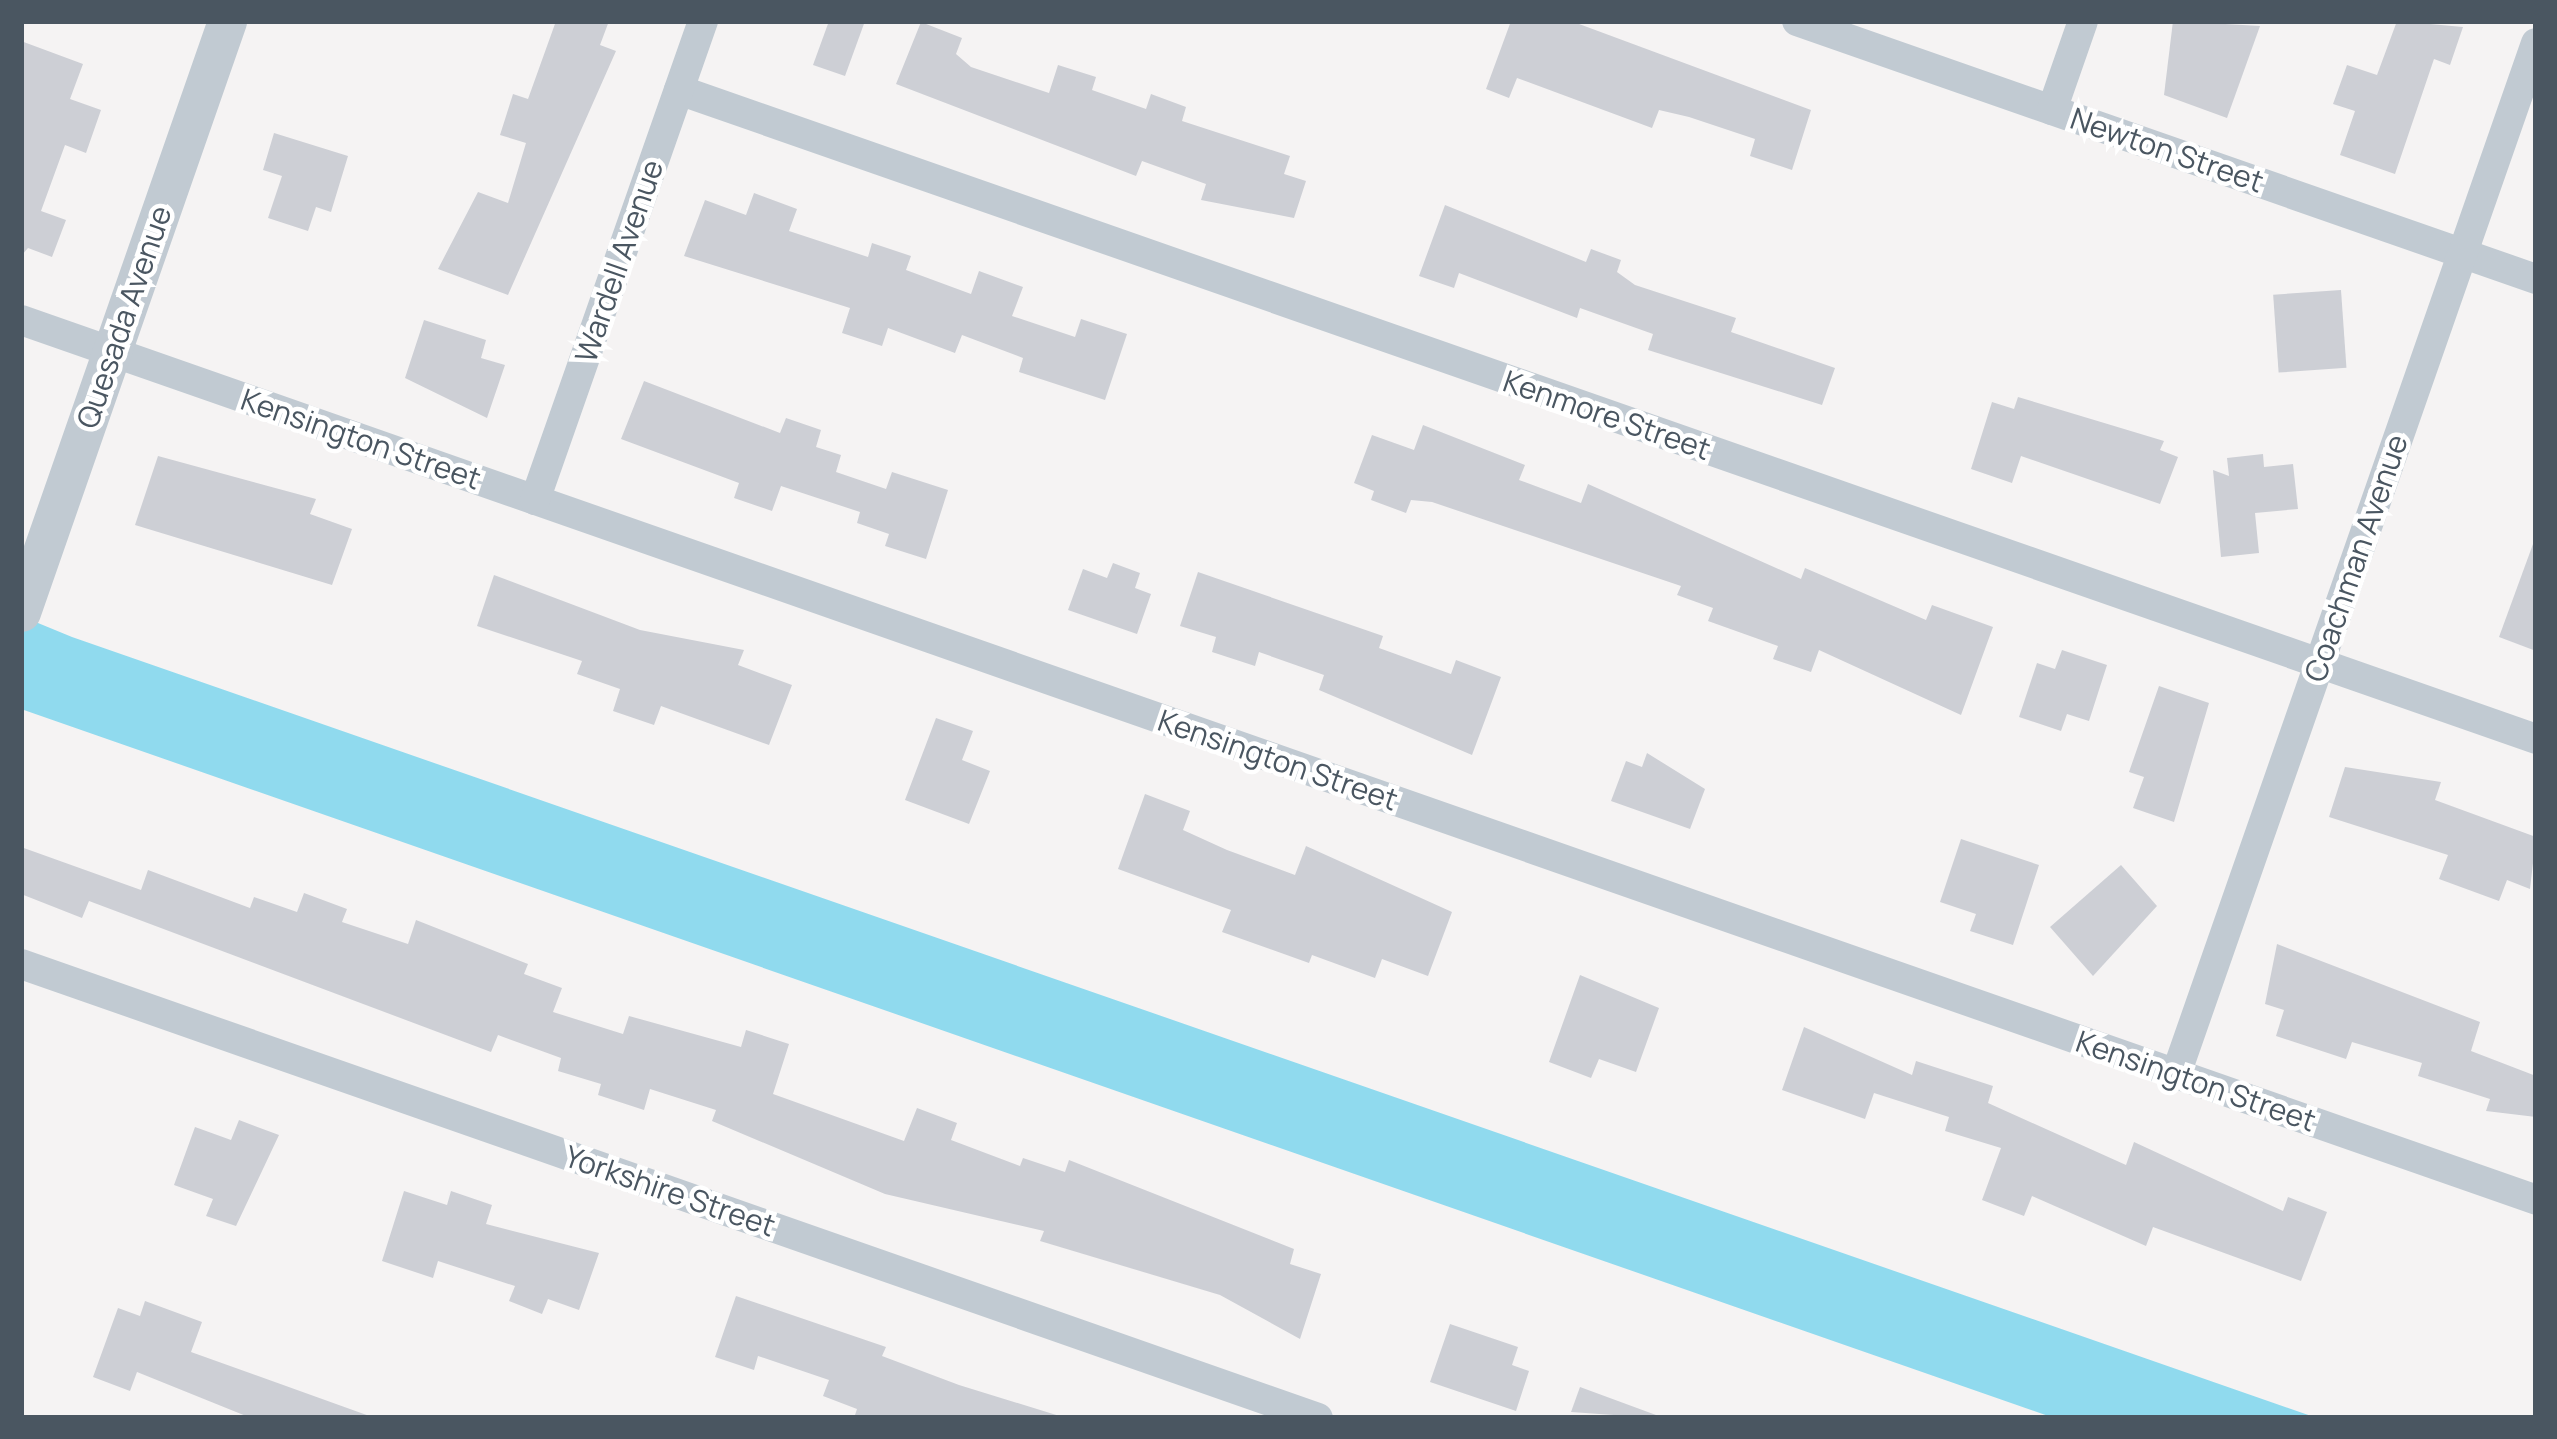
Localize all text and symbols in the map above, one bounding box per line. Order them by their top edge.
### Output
street label: Newton Street [2066,100,2268,200]
street label: Wardell Avenue [567,155,671,367]
street label: Quesada Avenue [69,201,179,433]
street label: Kenmore Street [1499,363,1715,467]
street label: Kensington Street [237,381,485,497]
street label: Coachman Avenue [2297,430,2415,686]
street label: Kensington Street [1154,702,1402,818]
street label: Kensington Street [2072,1023,2320,1139]
street label: Yorkshire Street [560,1138,780,1244]

